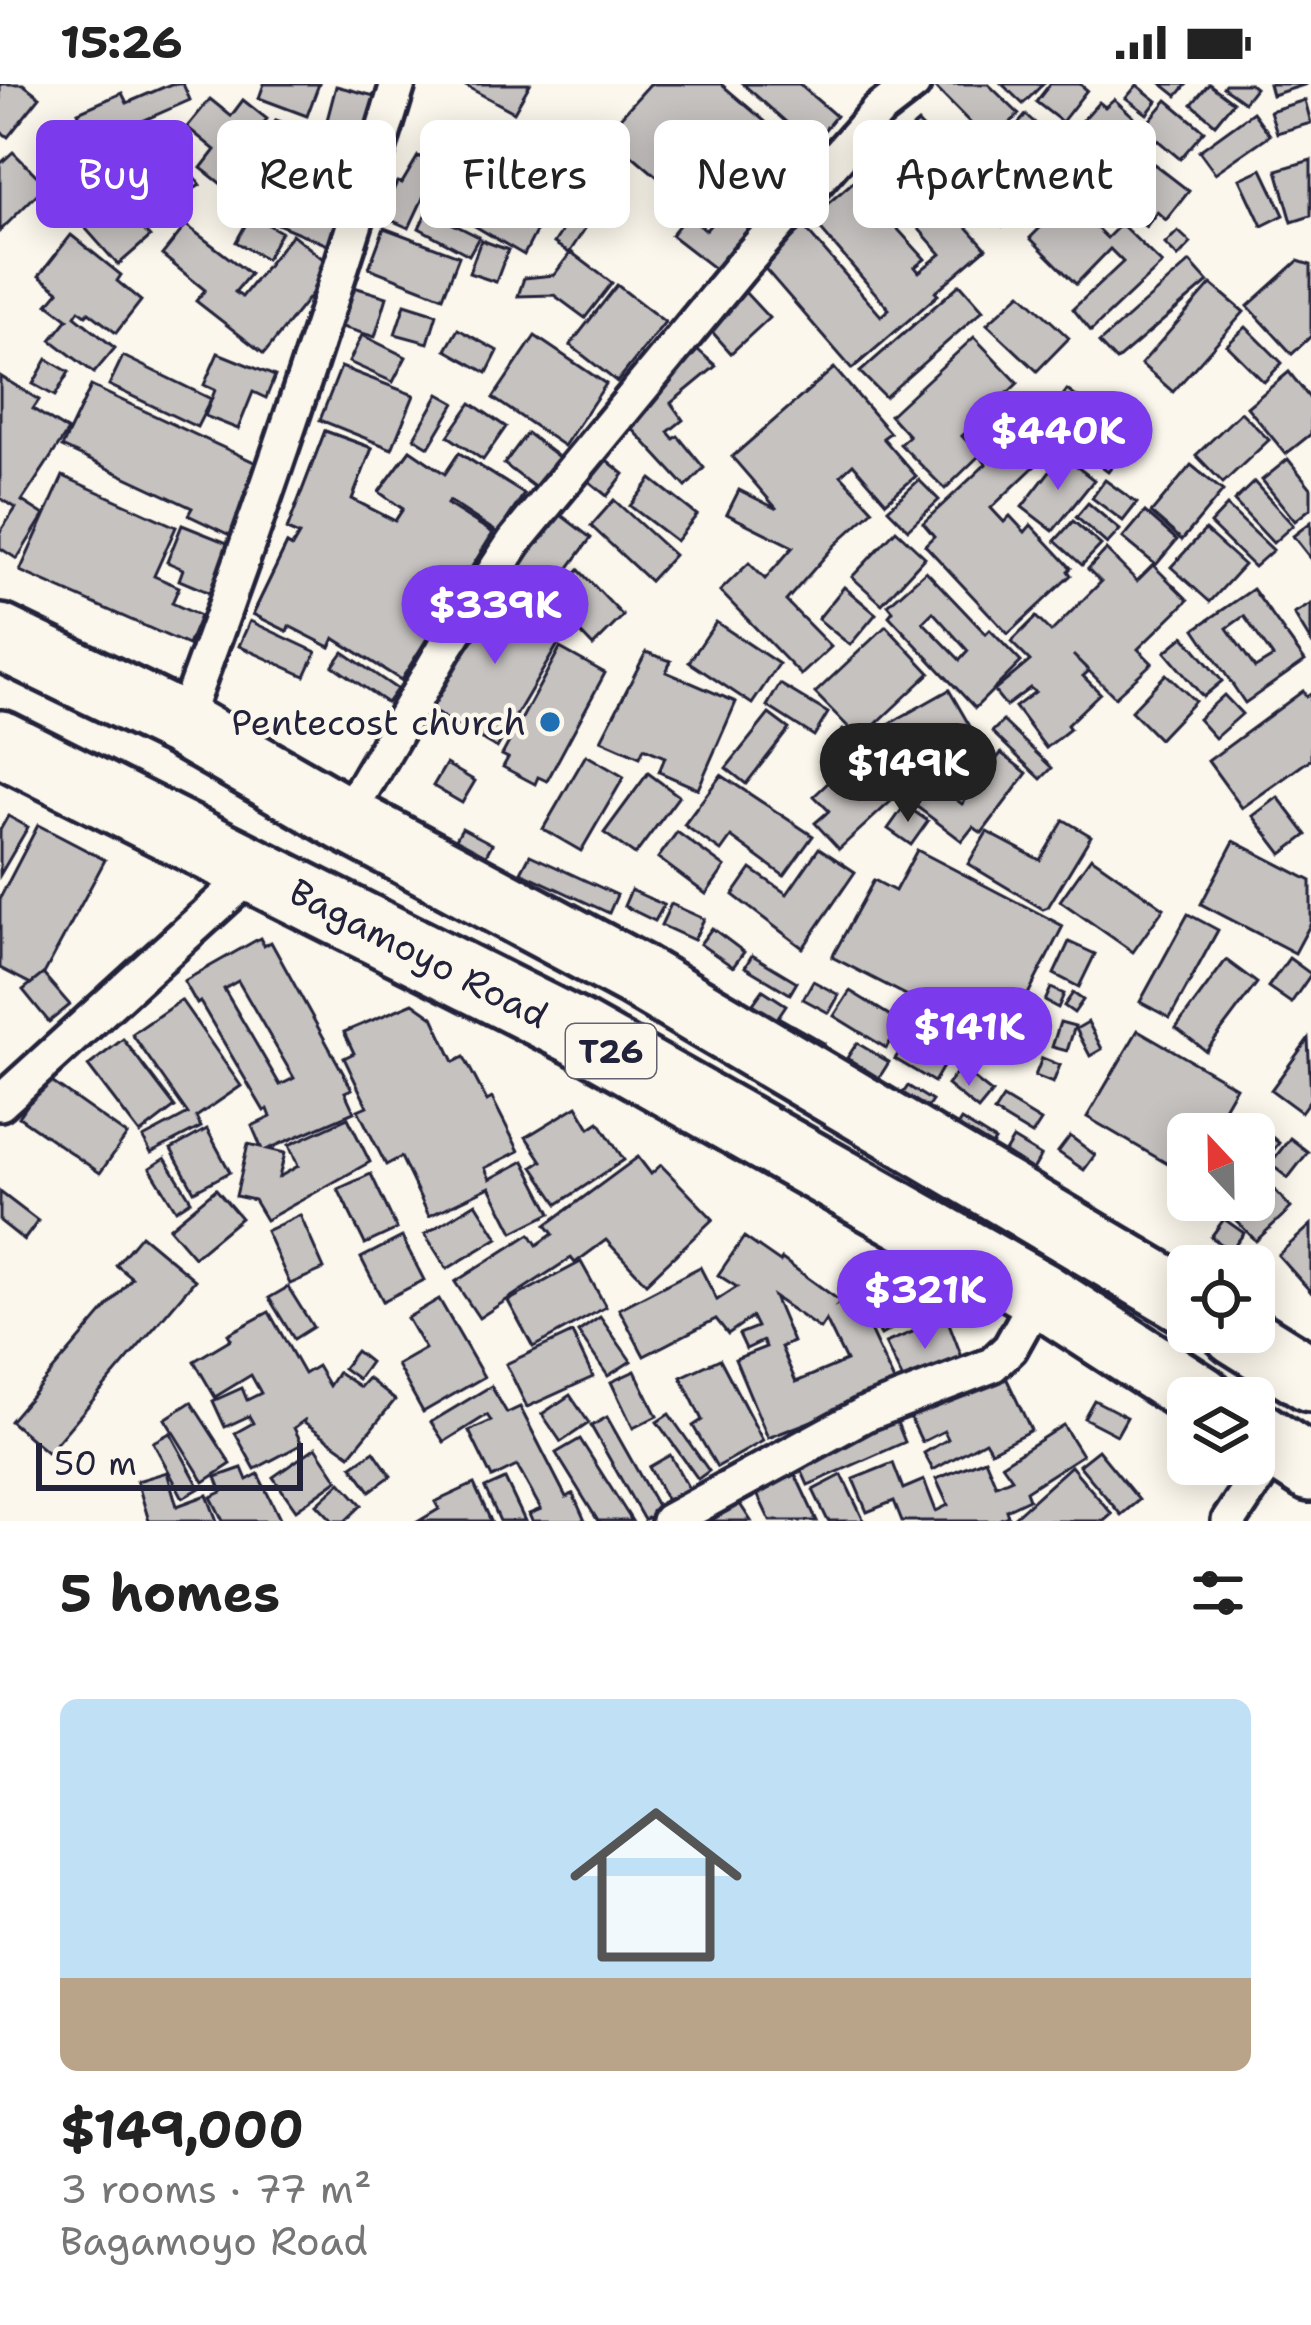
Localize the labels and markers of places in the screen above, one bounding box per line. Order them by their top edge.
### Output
pin: $440K [974,391,1142,493]
pin: $339K [411,565,579,667]
place label: Pentecost church [231,698,526,747]
marker: Pentecost church [537,709,563,735]
pin: $149K [824,723,992,825]
pin: $141K [885,987,1053,1089]
pin: $321K [841,1250,1009,1352]

